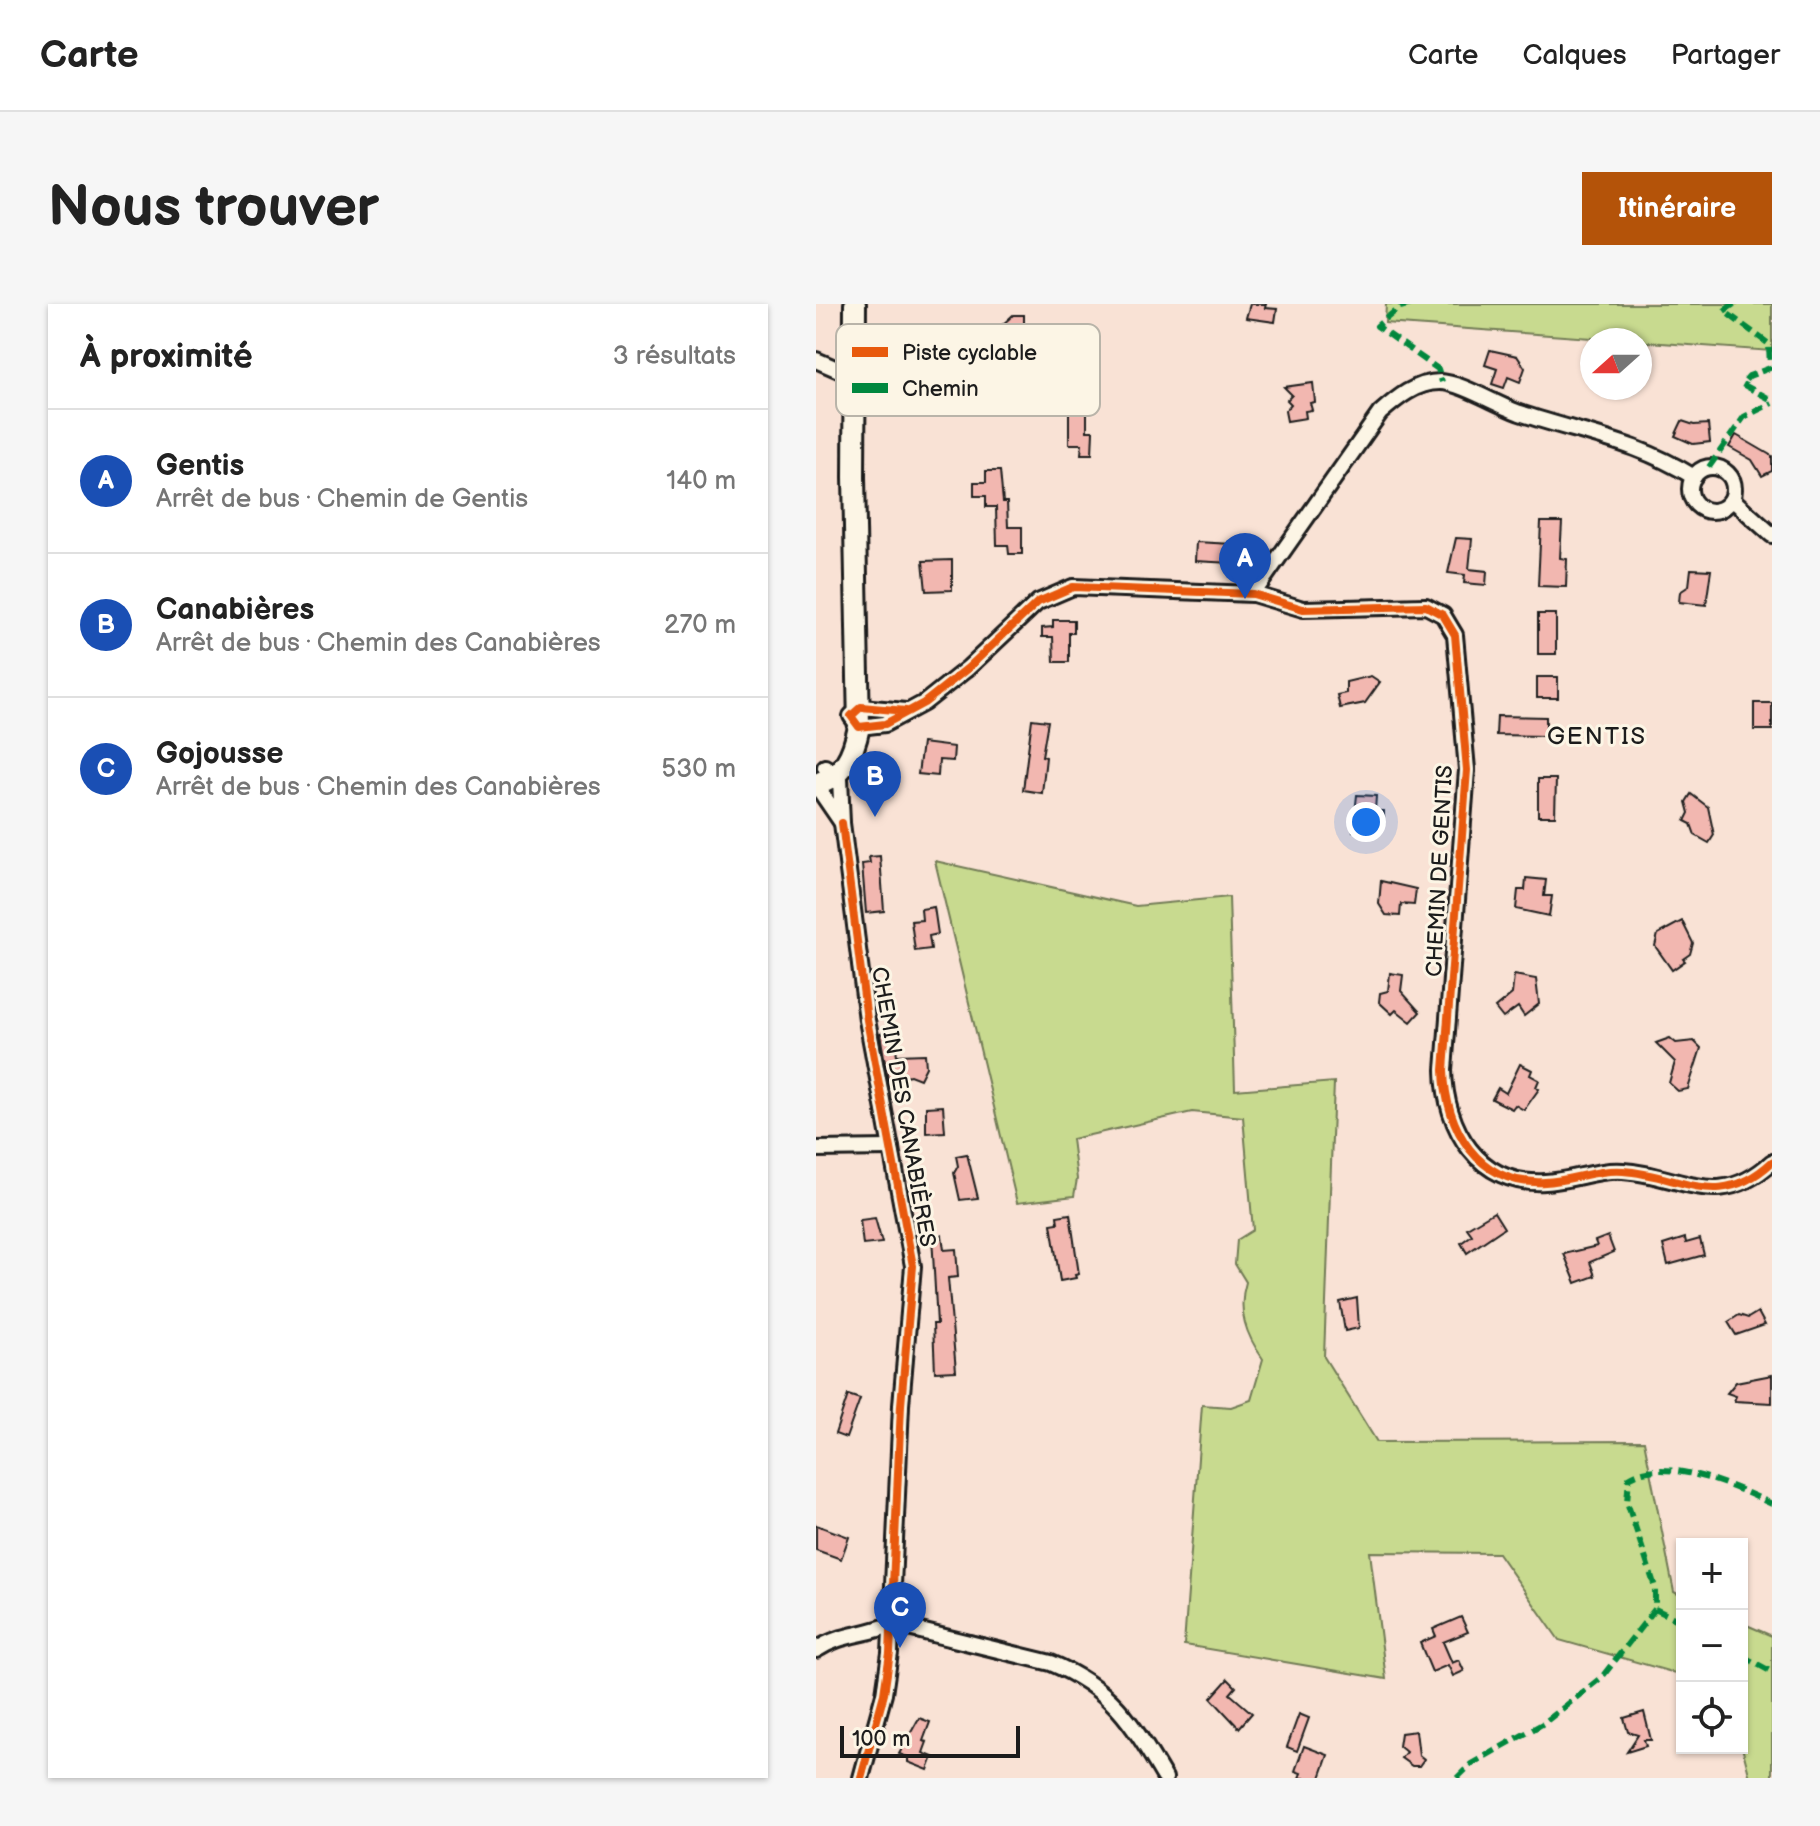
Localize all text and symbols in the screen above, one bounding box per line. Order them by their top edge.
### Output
text: Carte [40,33,139,78]
text: Carte [1408,39,1478,72]
text: Calques [1522,39,1627,72]
text: Partager [1671,39,1780,72]
button: Itinéraire [1582,172,1772,245]
text: Nous trouver [48,175,379,242]
legend [836,324,1100,416]
north arrow [1580,328,1652,400]
text: À proximité [80,336,253,377]
text: Piste cyclable [902,340,1037,367]
text: 3 résultats [613,341,736,372]
text: Chemin [902,376,979,403]
text: Gentis [156,448,244,484]
text: A [98,466,114,497]
text: 140 m [666,466,736,497]
text: Arrêt de bus · Chemin de Gentis [156,484,528,515]
pin: A [1219,533,1271,599]
text: Canabières [156,592,314,628]
text: B [97,610,115,641]
text: 270 m [664,610,736,641]
text: Arrêt de bus · Chemin des Canabières [156,628,601,659]
district label: GENTIS [1547,722,1647,751]
text: Gojousse [156,736,283,772]
pin: B [849,751,901,817]
text: C [97,754,115,785]
text: 530 m [661,754,736,785]
street label: CHEMIN DE GENTIS [1421,764,1459,978]
text: Arrêt de bus · Chemin des Canabières [156,772,601,803]
your location [1346,802,1386,842]
street label: CHEMIN DES CANABIÈRES [865,965,942,1249]
map controls [1676,1538,1748,1754]
button: + [1676,1538,1748,1610]
pin: C [874,1582,926,1648]
button: − [1676,1610,1748,1682]
button: locate [1676,1682,1748,1754]
scale bar [840,1722,1020,1758]
text: 100 m [852,1726,911,1753]

